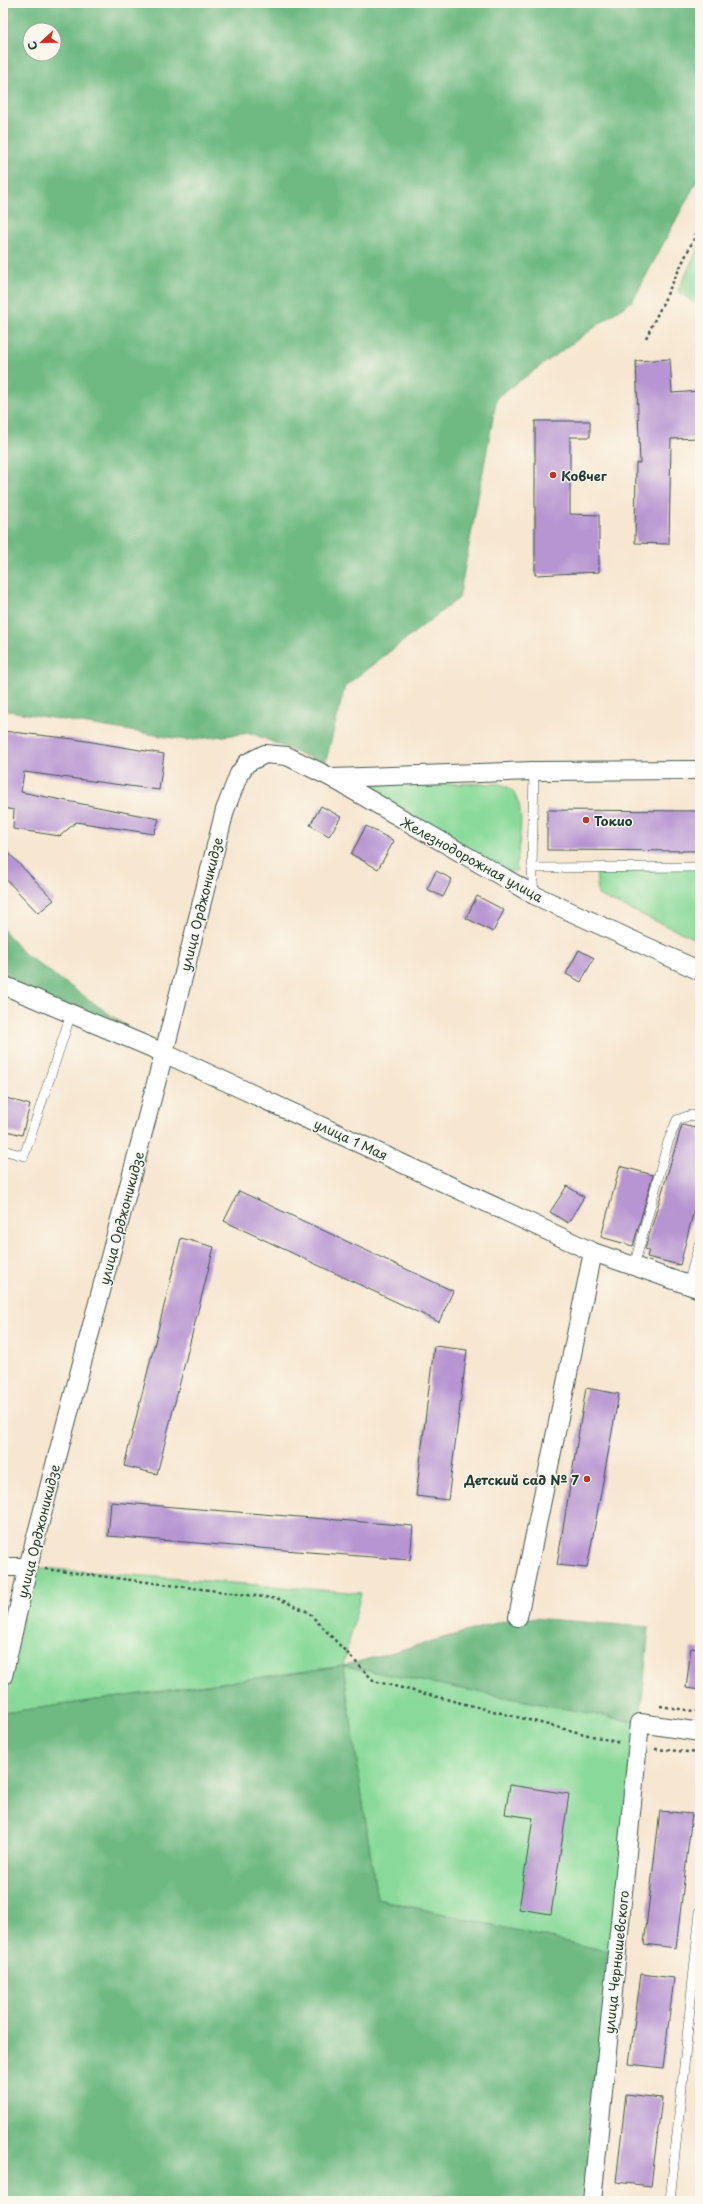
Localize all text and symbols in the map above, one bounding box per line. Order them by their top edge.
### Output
north arrow [22,22,62,62]
text: С [23,39,42,53]
place label: Ковчег [561,466,608,485]
marker: Ковчег [548,470,558,480]
place label: Токио [594,811,633,830]
street label: Железнодорожная улица [397,812,547,907]
marker: Токио [581,815,591,825]
street label: улица Орджоникидзе [175,835,227,973]
street label: улица 1 Мая [311,1114,391,1164]
street label: улица Орджоникидзе [94,1149,148,1287]
street label: улица Орджоникидзе [12,1462,64,1600]
place label: Детский сад № 7 [463,1470,580,1489]
marker: Детский сад № 7 [582,1474,592,1484]
street label: улица Чернышевского [599,1889,633,2035]

